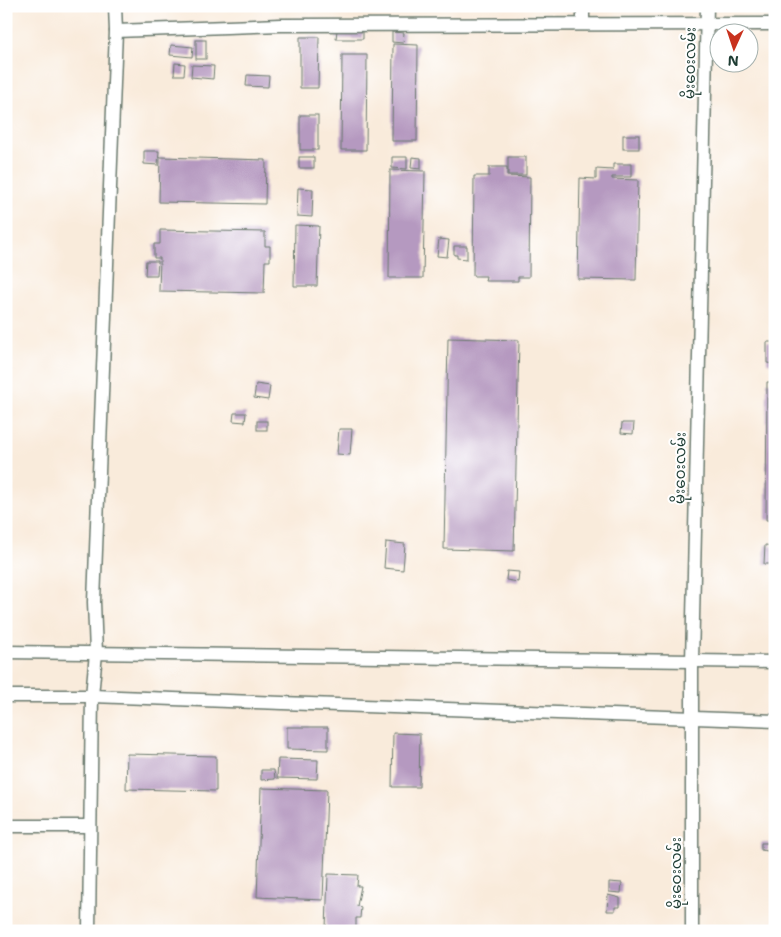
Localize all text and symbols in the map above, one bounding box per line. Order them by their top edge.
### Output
north arrow [708,22,758,72]
street label: မိုးဝေးလမ်း [679,27,703,99]
text: N [727,52,739,70]
street label: မိုးဝေးလမ်း [669,432,693,504]
street label: မိုးဝေးလမ်း [666,837,688,909]

